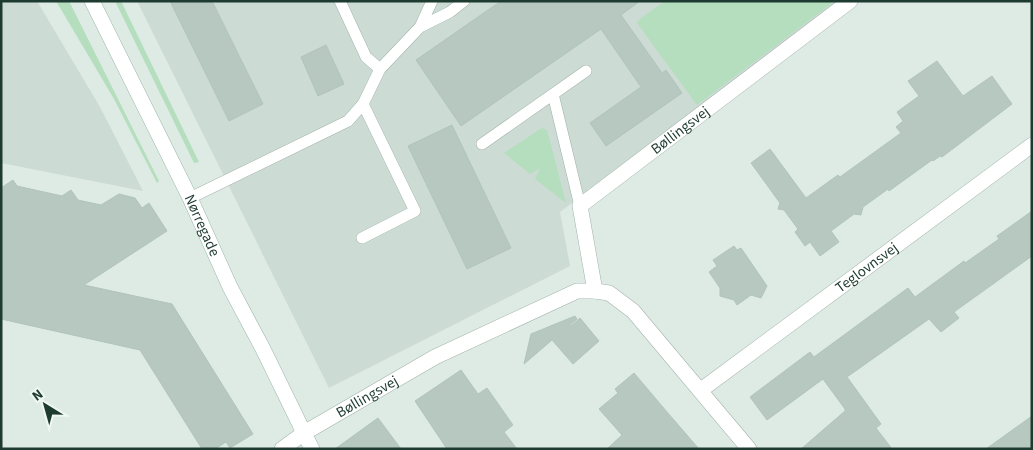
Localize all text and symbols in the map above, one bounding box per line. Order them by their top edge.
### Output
street label: Bøllingsvej [647,101,714,159]
street label: Nørregade [179,191,225,260]
street label: Teglovnsvej [831,238,903,298]
street label: Bøllingsvej [332,371,402,423]
north arrow [20,380,70,430]
text: N [28,385,48,406]

